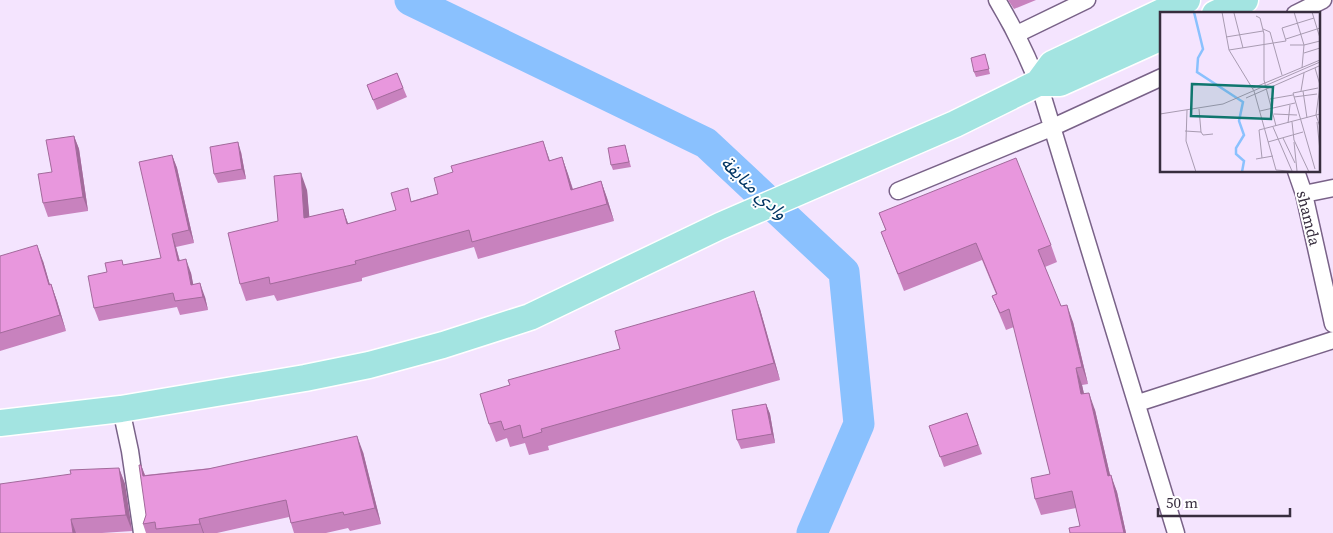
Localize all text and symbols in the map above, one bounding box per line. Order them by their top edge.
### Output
inset map [1160,12,1320,172]
water label: وادي منايفة [714,150,793,227]
street label: shamda [1292,188,1327,249]
scale bar [1158,486,1290,518]
text: 50 m [1166,492,1198,513]

